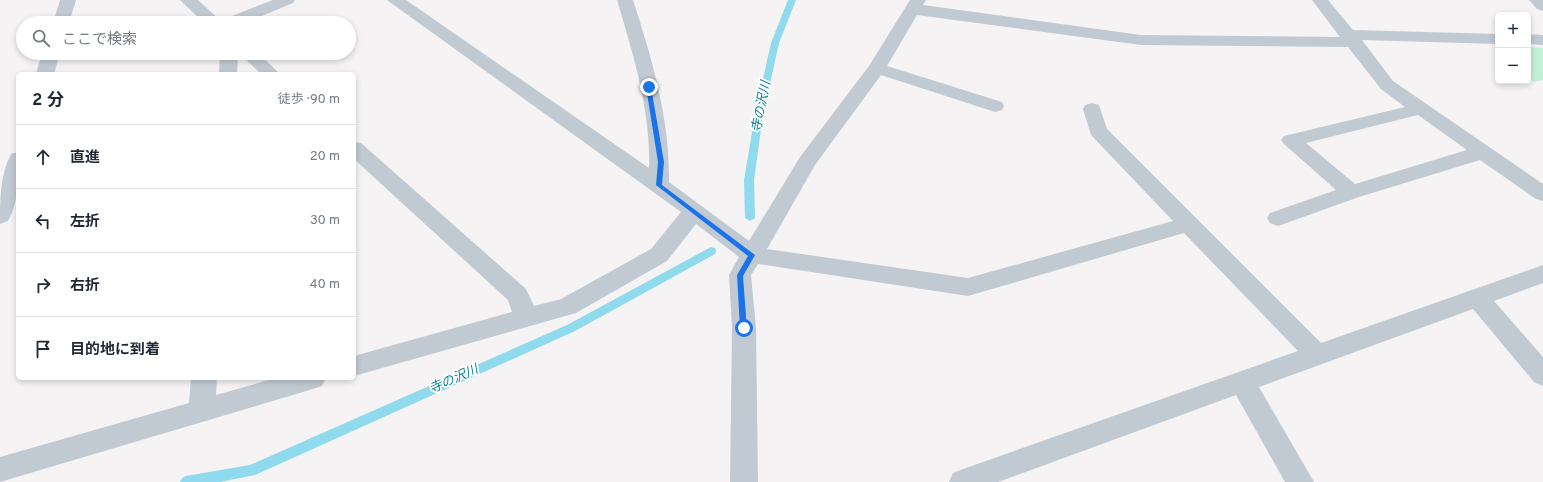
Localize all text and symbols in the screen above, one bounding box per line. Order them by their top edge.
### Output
map controls [1495,12,1531,84]
button: + [1495,12,1531,48]
search box [16,16,356,60]
icon: search [30,27,52,49]
text: ここで検索 [62,31,137,50]
button: − [1495,48,1531,84]
route end [640,78,658,96]
water label: 寺の沢川 [749,78,775,134]
text: 2 分 [32,90,64,112]
text: 徒歩 · 90 m [278,92,340,108]
icon: ahead [32,146,54,168]
text: 直進 [70,149,100,168]
text: 20 m [310,149,340,165]
icon: left [32,210,54,232]
text: 左折 [70,213,100,232]
text: 30 m [310,213,340,229]
icon: right [32,274,54,296]
text: 右折 [70,277,100,296]
text: 40 m [310,277,340,293]
route start [735,319,753,337]
icon: arrive [32,338,54,360]
text: 目的地に到着 [70,341,160,360]
water label: 寺の沢川 [427,361,483,398]

